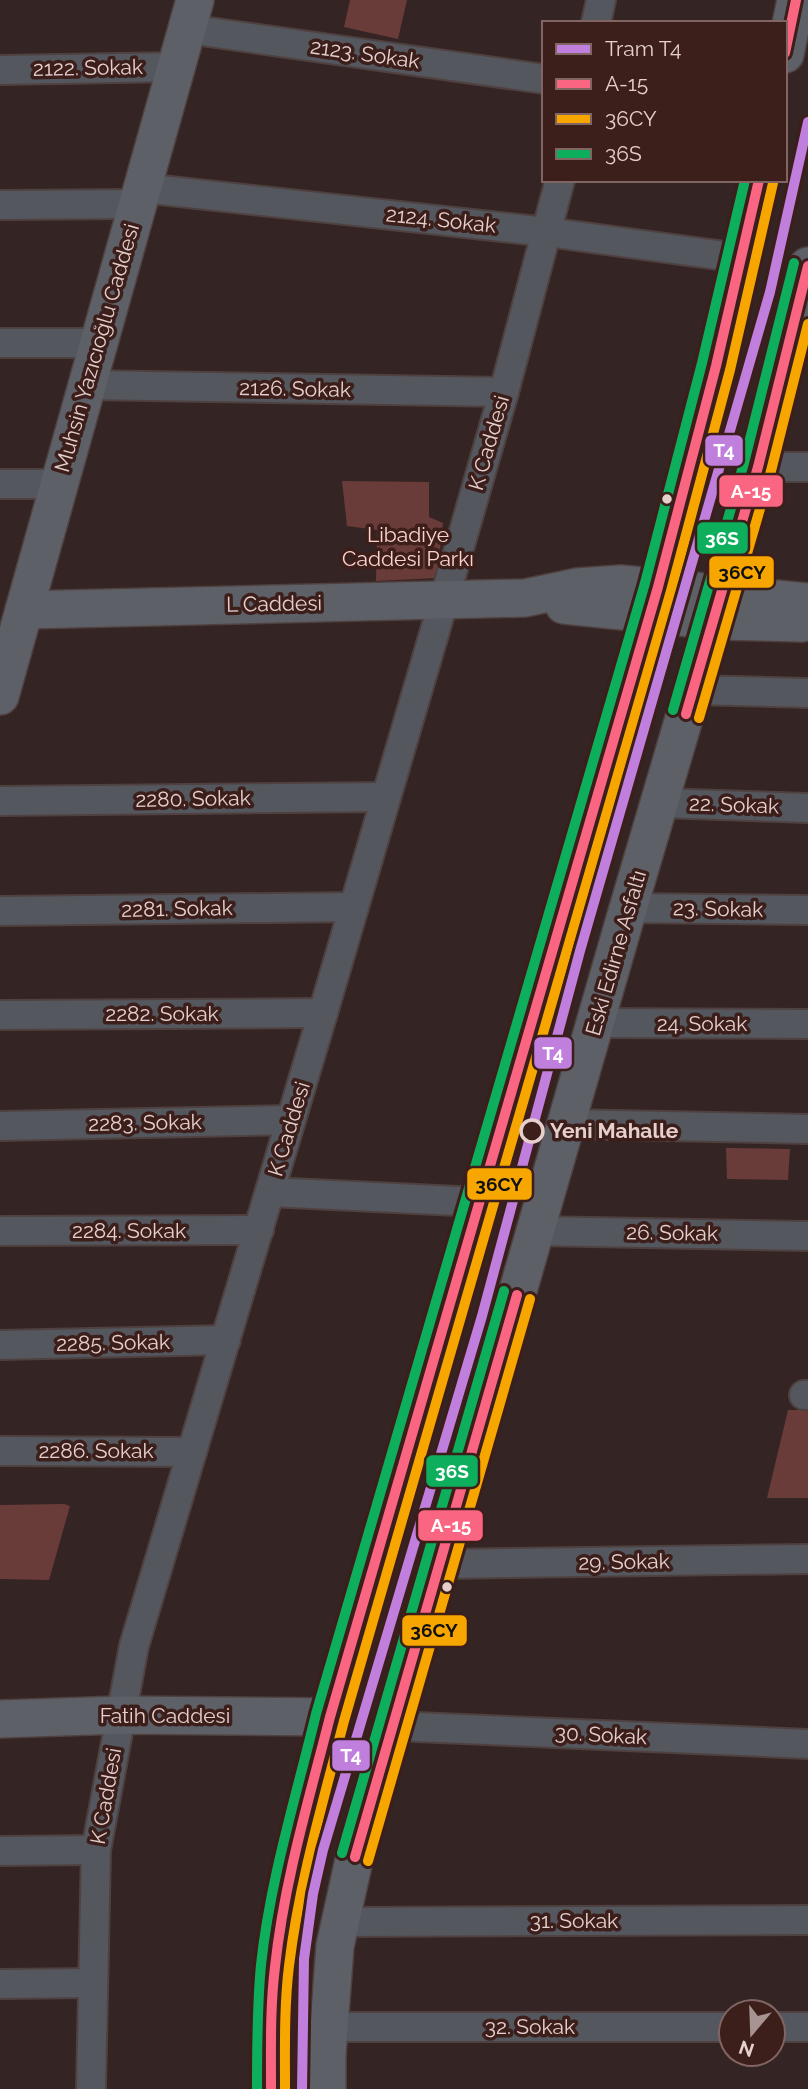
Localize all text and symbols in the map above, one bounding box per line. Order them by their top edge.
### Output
legend [542,21,787,182]
street label: 2123. Sokak [309,33,421,74]
text: Tram T4 [605,36,681,61]
street label: 2122. Sokak [33,54,143,81]
text: A-15 [605,71,648,96]
text: 36CY [605,106,657,131]
text: 36S [605,141,642,166]
street label: 2124. Sokak [385,201,497,238]
street label: Muhsin Yazıcıoğlu Caddesi [49,221,144,475]
street label: 2126. Sokak [239,375,351,402]
street label: K Caddesi [463,392,514,493]
line badge: T4 [704,434,744,467]
text: T4 [713,439,735,461]
line badge: A-15 [718,474,784,508]
text: A-15 [731,480,771,502]
unlabelled marker [660,492,674,506]
line badge: 36S [696,521,749,555]
park label: Libadiye Caddesi Parkı [342,522,474,571]
text: 36S [705,527,739,549]
line badge: 36CY [708,555,775,589]
text: 36CY [718,561,766,583]
street label: L Caddesi [226,590,322,617]
street label: 2280. Sokak [135,785,251,812]
street label: 22. Sokak [689,790,779,819]
street label: Eski Edirne Asfaltı [580,867,651,1038]
street label: 2281. Sokak [121,895,233,922]
street label: 23. Sokak [673,895,763,922]
street label: 2282. Sokak [105,1001,219,1026]
street label: 24. Sokak [657,1011,747,1036]
line badge: T4 [533,1036,573,1070]
text: T4 [542,1042,564,1064]
street label: K Caddesi [262,1079,315,1179]
street label: 2283. Sokak [88,1109,202,1136]
place label: Yeni Mahalle [550,1118,679,1143]
marker: Yeni Mahalle [520,1119,544,1143]
line badge: 36CY [466,1167,533,1201]
text: 36CY [475,1173,523,1195]
street label: 2284. Sokak [72,1218,186,1243]
street label: 26. Sokak [626,1219,718,1246]
street label: 2285. Sokak [56,1329,170,1356]
street label: 2286. Sokak [38,1438,154,1463]
line badge: 36S [425,1454,479,1488]
text: 36S [435,1460,469,1482]
line badge: A-15 [417,1509,484,1542]
text: A-15 [431,1514,471,1536]
street label: 29. Sokak [578,1548,670,1575]
unlabelled marker [440,1580,454,1594]
line badge: 36CY [401,1614,468,1647]
text: 36CY [410,1619,458,1641]
street label: Fatih Caddesi [100,1703,230,1728]
street label: 30. Sokak [554,1720,648,1749]
line badge: T4 [331,1739,371,1772]
text: T4 [340,1744,362,1766]
street label: K Caddesi [85,1746,126,1846]
street label: 31. Sokak [530,1908,618,1933]
north arrow [717,1998,787,2068]
street label: 32. Sokak [485,2014,575,2039]
text: N [736,2036,757,2062]

